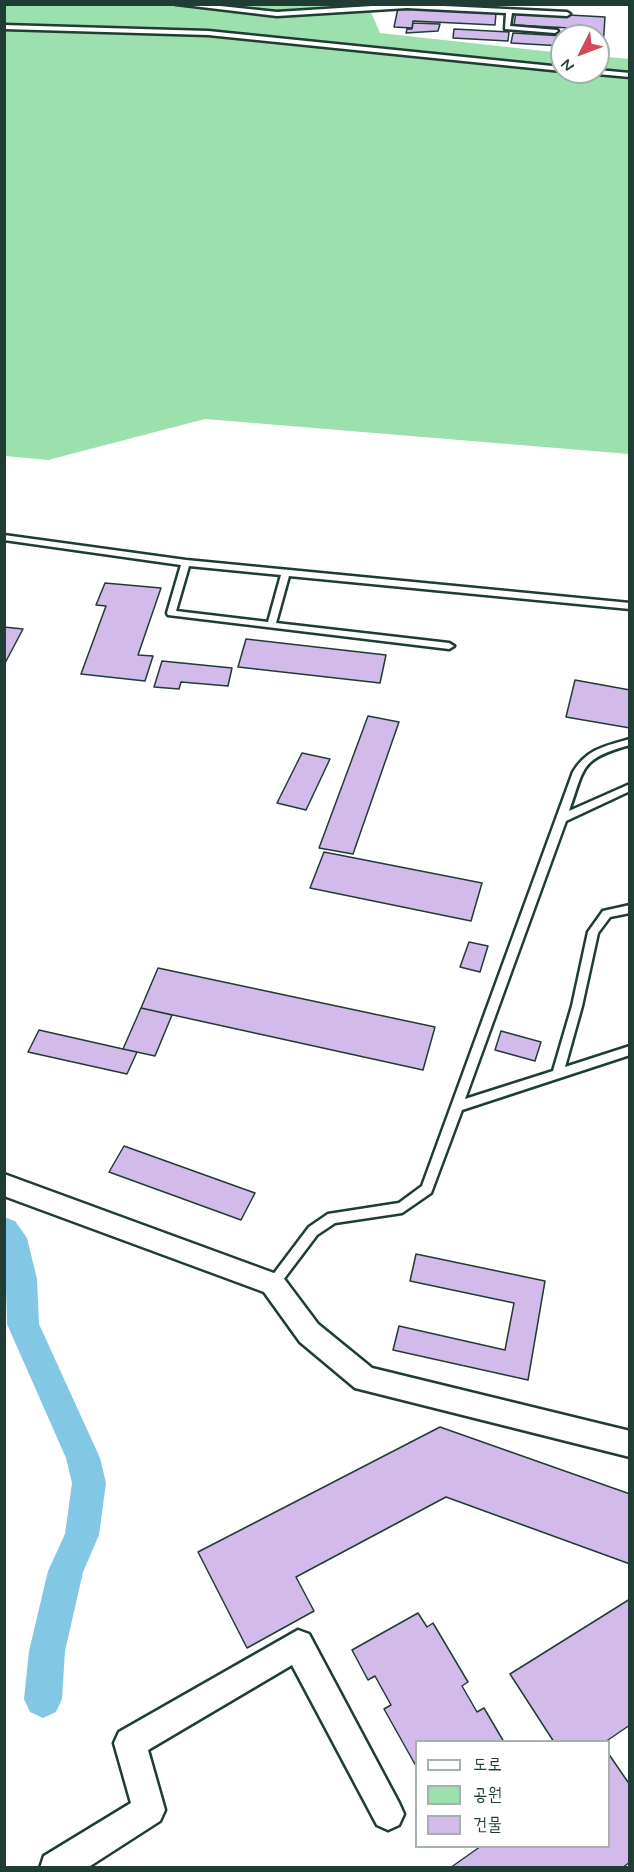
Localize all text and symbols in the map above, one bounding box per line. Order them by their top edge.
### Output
north arrow [550,24,610,84]
text: N [556,54,579,76]
legend [415,1740,610,1848]
text: 도로 [473,1753,502,1777]
text: 공원 [473,1783,502,1807]
text: 건물 [473,1813,502,1837]

